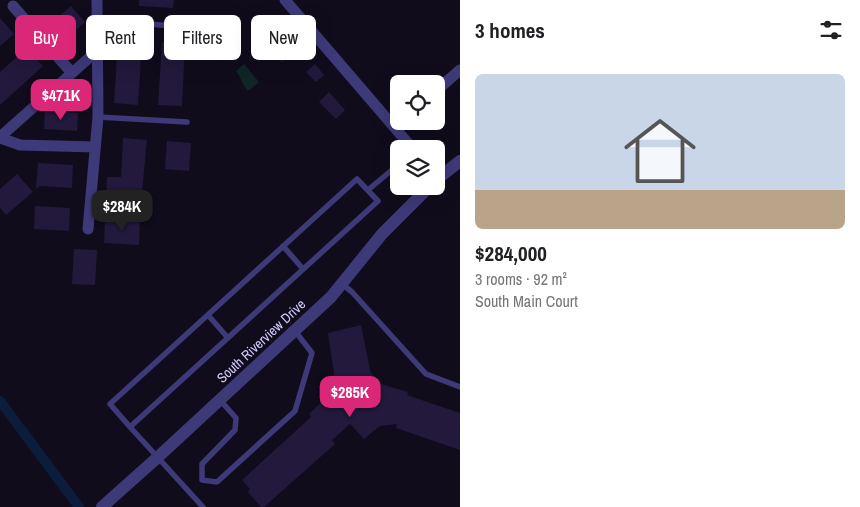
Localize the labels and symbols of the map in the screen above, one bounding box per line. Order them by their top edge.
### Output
pin: $471K [26,78,96,121]
pin: $284K [87,190,157,232]
street label: South Riverview Drive [213,295,309,387]
pin: $285K [315,376,385,418]

